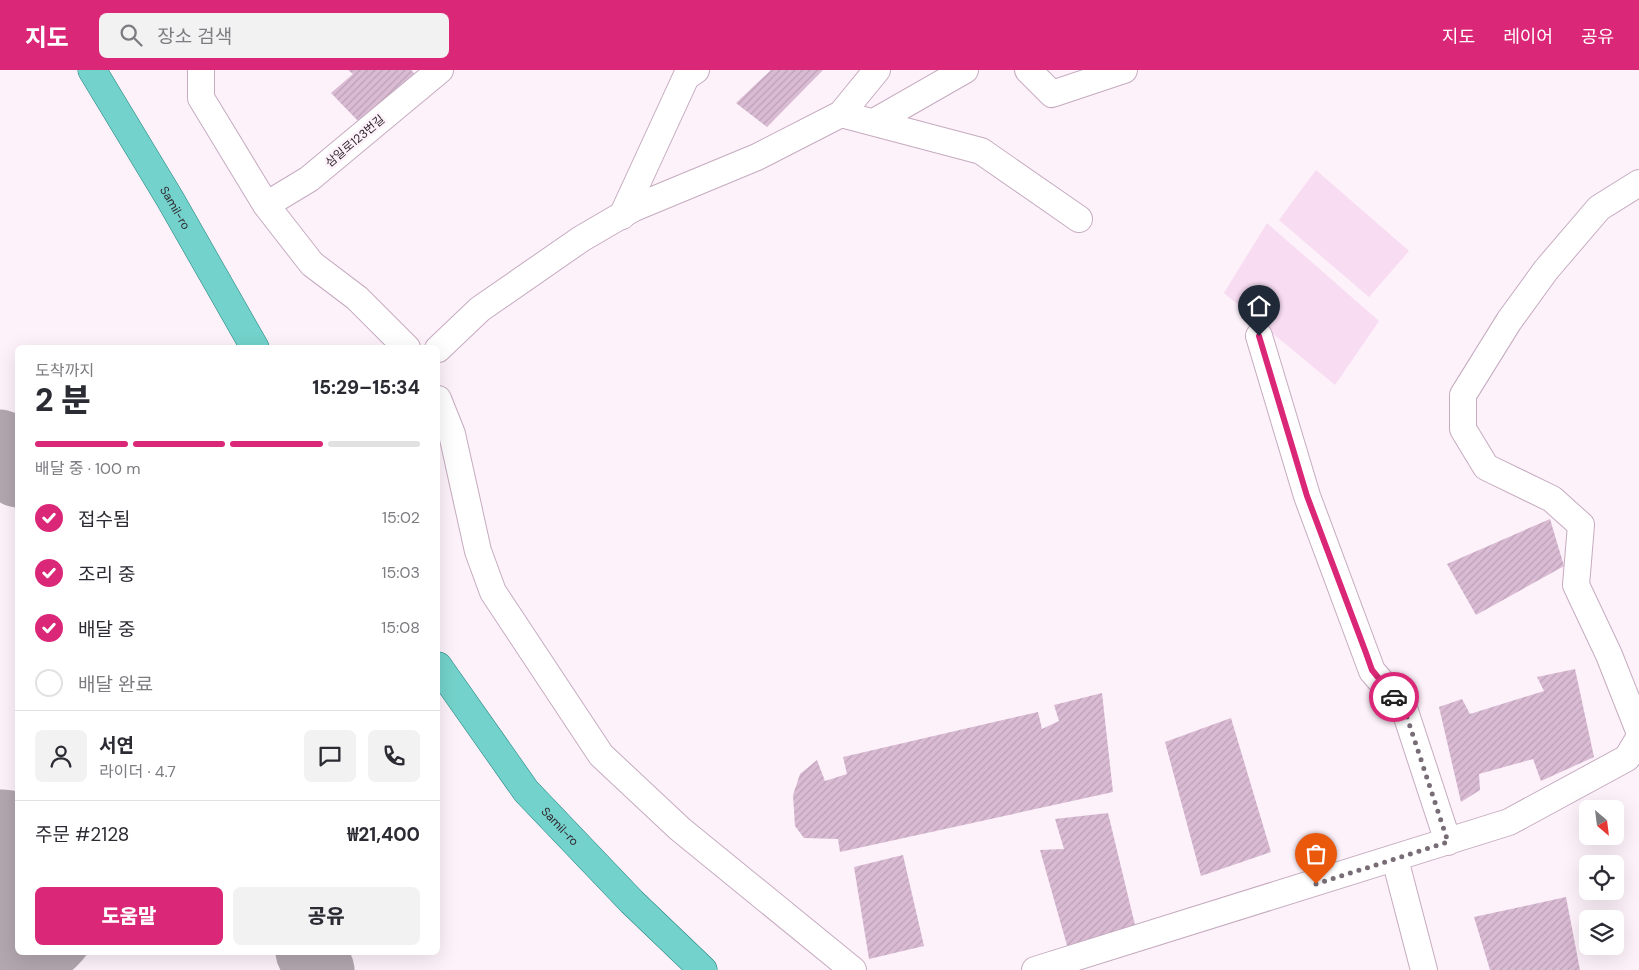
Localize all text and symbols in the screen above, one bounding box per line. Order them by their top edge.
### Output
search box [99,13,449,58]
icon: search [117,21,145,49]
text: 지도 [25,22,69,53]
text: 장소 검색 [157,24,232,49]
text: 지도 [1442,25,1475,49]
text: 레이어 [1503,25,1553,49]
text: 공유 [1581,25,1614,49]
street label: 삼일로123번길 [322,111,388,171]
street label: Samil-ro [156,183,194,233]
pin [1238,285,1280,336]
icon: home [1245,292,1273,320]
text: 도착까지 [35,360,94,381]
text: 15:29–15:34 [312,375,420,400]
text: 2 분 [35,379,90,421]
text: 배달 중 · 100 m [35,458,141,479]
icon: check [35,504,63,532]
text: 접수됨 [78,507,130,532]
text: 15:02 [382,507,420,528]
icon: check [35,559,63,587]
text: 조리 중 [78,562,136,587]
text: 15:03 [382,562,420,583]
icon: check [35,614,63,642]
text: 배달 중 [78,617,136,642]
text: 15:08 [381,617,420,638]
text: 배달 완료 [78,672,153,697]
courier [1369,672,1419,722]
icon: car [1380,683,1408,711]
button: person [35,730,87,782]
button: chat [304,730,356,782]
button: phone [368,730,420,782]
text: 서연 [99,733,134,758]
text: 라이더 · 4.7 [99,761,176,782]
north arrow [1579,800,1624,845]
map controls [1579,800,1624,955]
street label: Samil-ro [538,804,582,849]
text: 주문 #2128 [35,822,129,847]
text: ₩21,400 [347,822,420,847]
pin [1295,833,1337,884]
icon: bag [1302,840,1330,868]
button: locate [1579,855,1624,900]
button: 도움말 [35,887,223,945]
button: 공유 [233,887,420,945]
button: layers [1579,910,1624,955]

